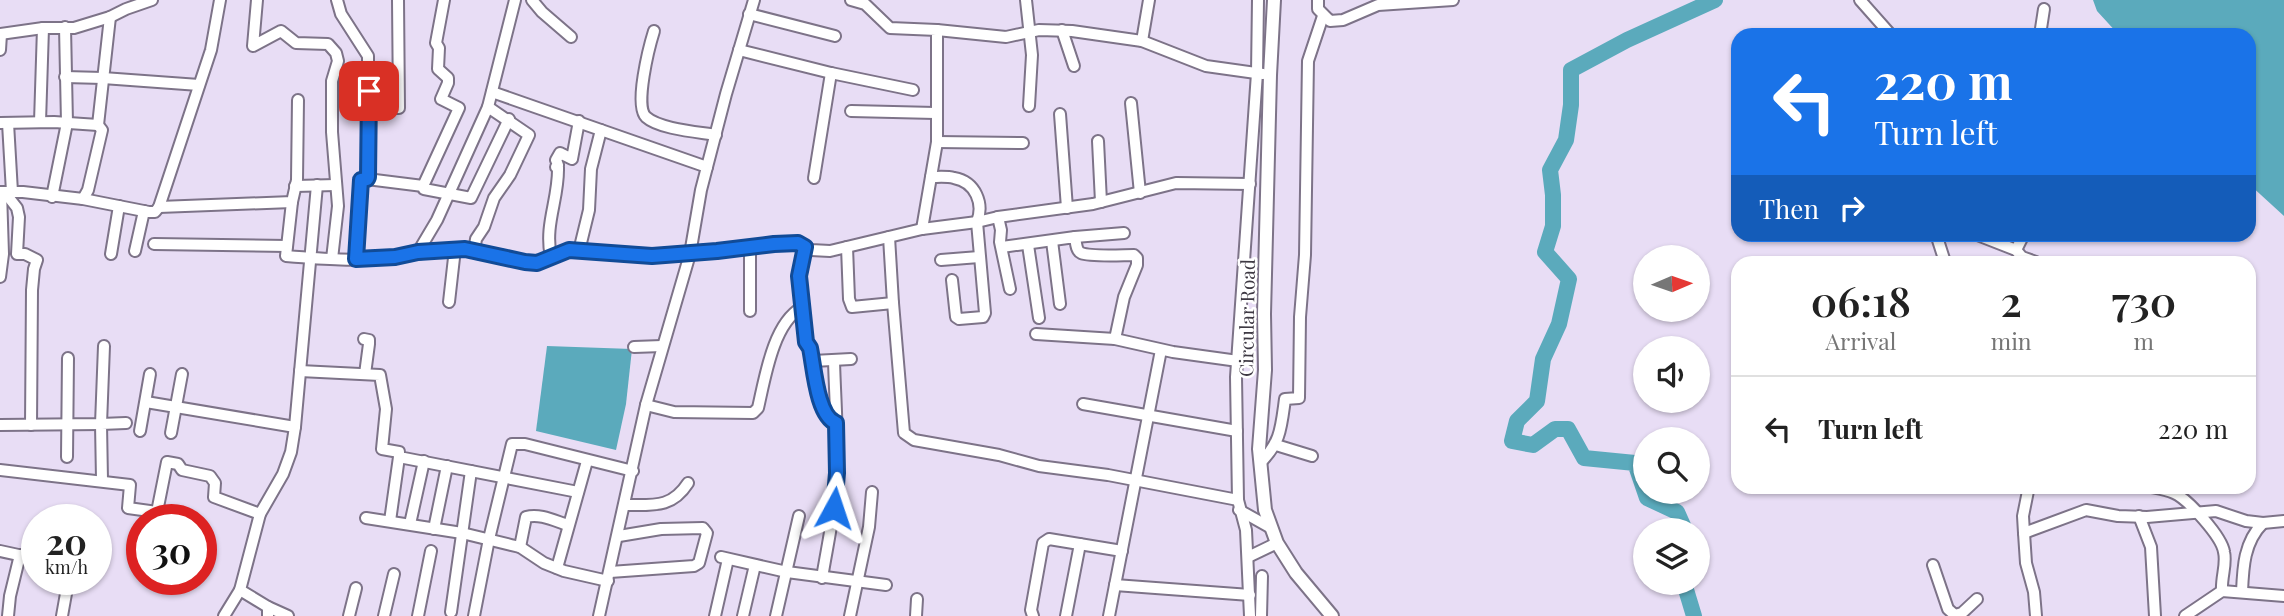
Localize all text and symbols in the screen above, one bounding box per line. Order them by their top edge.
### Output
text: 220 m [1874,47,2013,112]
icon: left [1759,56,1850,147]
pin [339,61,399,121]
icon: arrive [350,72,388,110]
text: Turn left [1874,110,1998,153]
icon: right [1833,189,1871,227]
text: Then [1759,191,1819,226]
north arrow [1633,245,1710,322]
map controls [1633,245,1710,595]
street label: Circular Road [1232,259,1260,377]
text: 06:18 [1811,272,1911,328]
text: 2 [2000,272,2022,328]
text: 730 [2111,272,2176,328]
text: Arrival [1825,325,1896,356]
text: min [1991,325,2032,356]
text: m [2134,325,2154,356]
button: sound [1633,336,1710,413]
icon: left [1759,410,1797,448]
text: Turn left [1818,411,1923,446]
text: 220 m [2158,411,2228,446]
button: search [1633,427,1710,504]
position arrow [797,471,871,545]
speed limit sign: 30 [126,504,217,595]
text: 20 [46,517,87,564]
button: layers [1633,518,1710,595]
text: km/h [45,555,88,579]

